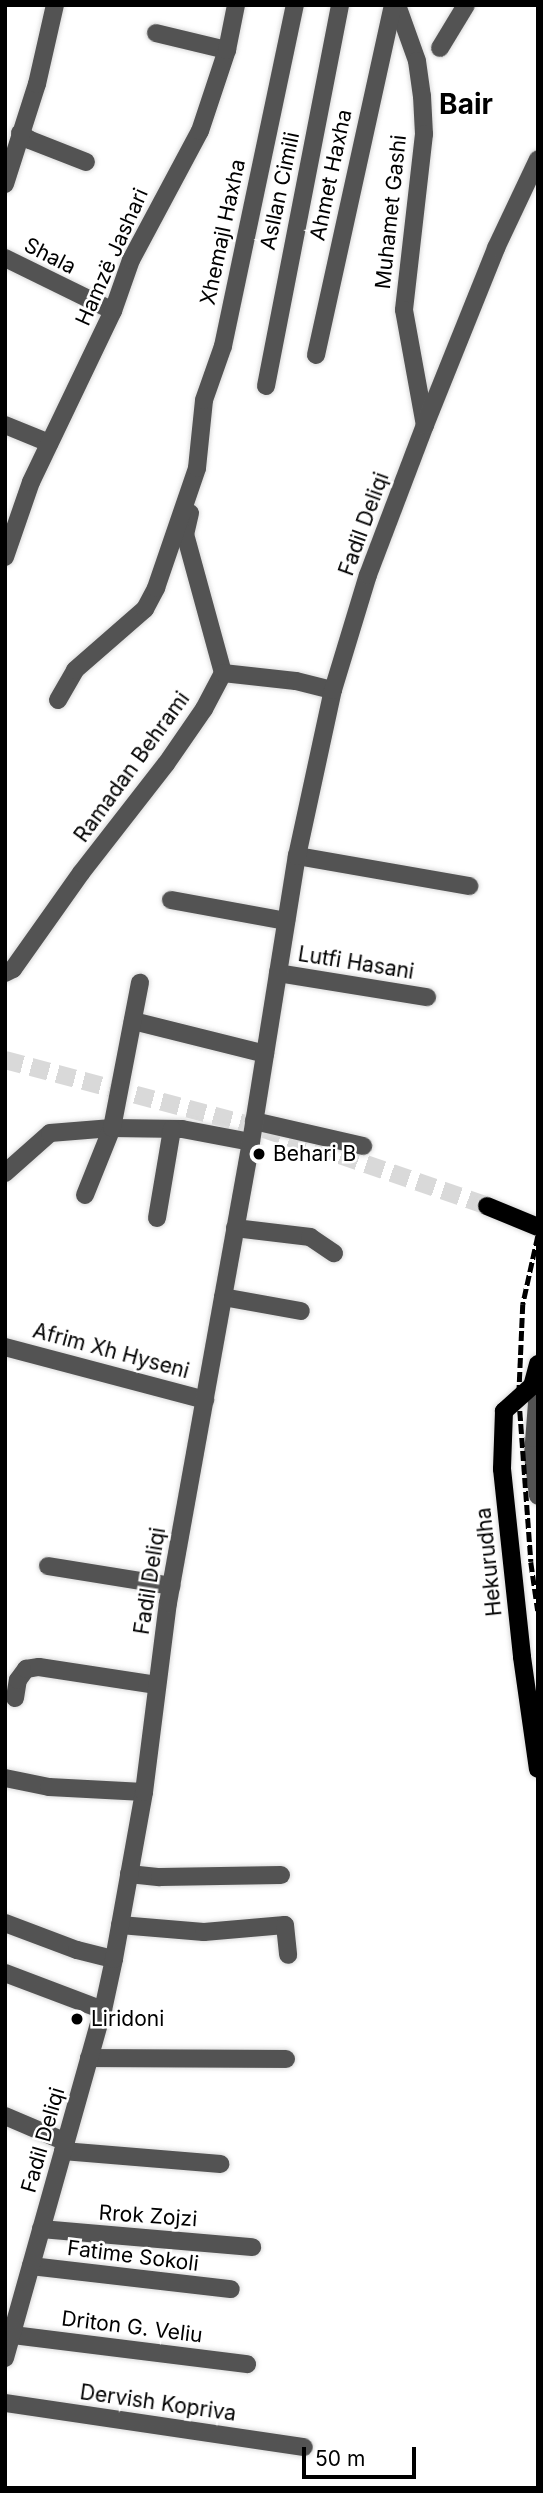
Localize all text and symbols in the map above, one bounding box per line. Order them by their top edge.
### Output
district label: Bair [439,87,493,121]
street label: Ahmet Haxha [305,107,357,243]
street label: Asllan Cimili [255,130,305,252]
street label: Muhamet Gashi [370,134,412,290]
street label: Xhemajl Haxha [195,157,251,307]
street label: Hamzë Jashari [70,184,154,330]
street label: Shala [20,232,80,280]
street label: Fadil Deliqi [334,469,394,579]
street label: Ramadan Behrami [69,687,195,847]
street label: Lutfi Hasani [296,941,416,985]
place label: Behari B [273,1141,356,1167]
marker: Behari B [251,1146,267,1162]
street label: Afrim Xh Hyseni [30,1318,192,1384]
street label: Hekurudha [471,1506,507,1618]
street label: Fadil Deliqi [129,1526,171,1636]
place label: Liridoni [91,2006,164,2032]
marker: Liridoni [69,2011,85,2027]
street label: Fadil Deliqi [16,2085,70,2195]
street label: Rrok Zojzi [98,2200,198,2232]
street label: Fatime Sokoli [66,2235,200,2277]
street label: Driton G. Veliu [60,2306,204,2348]
street label: Dervish Kopriva [78,2380,238,2426]
scale bar [305,2434,419,2478]
text: 50 m [315,2446,365,2471]

